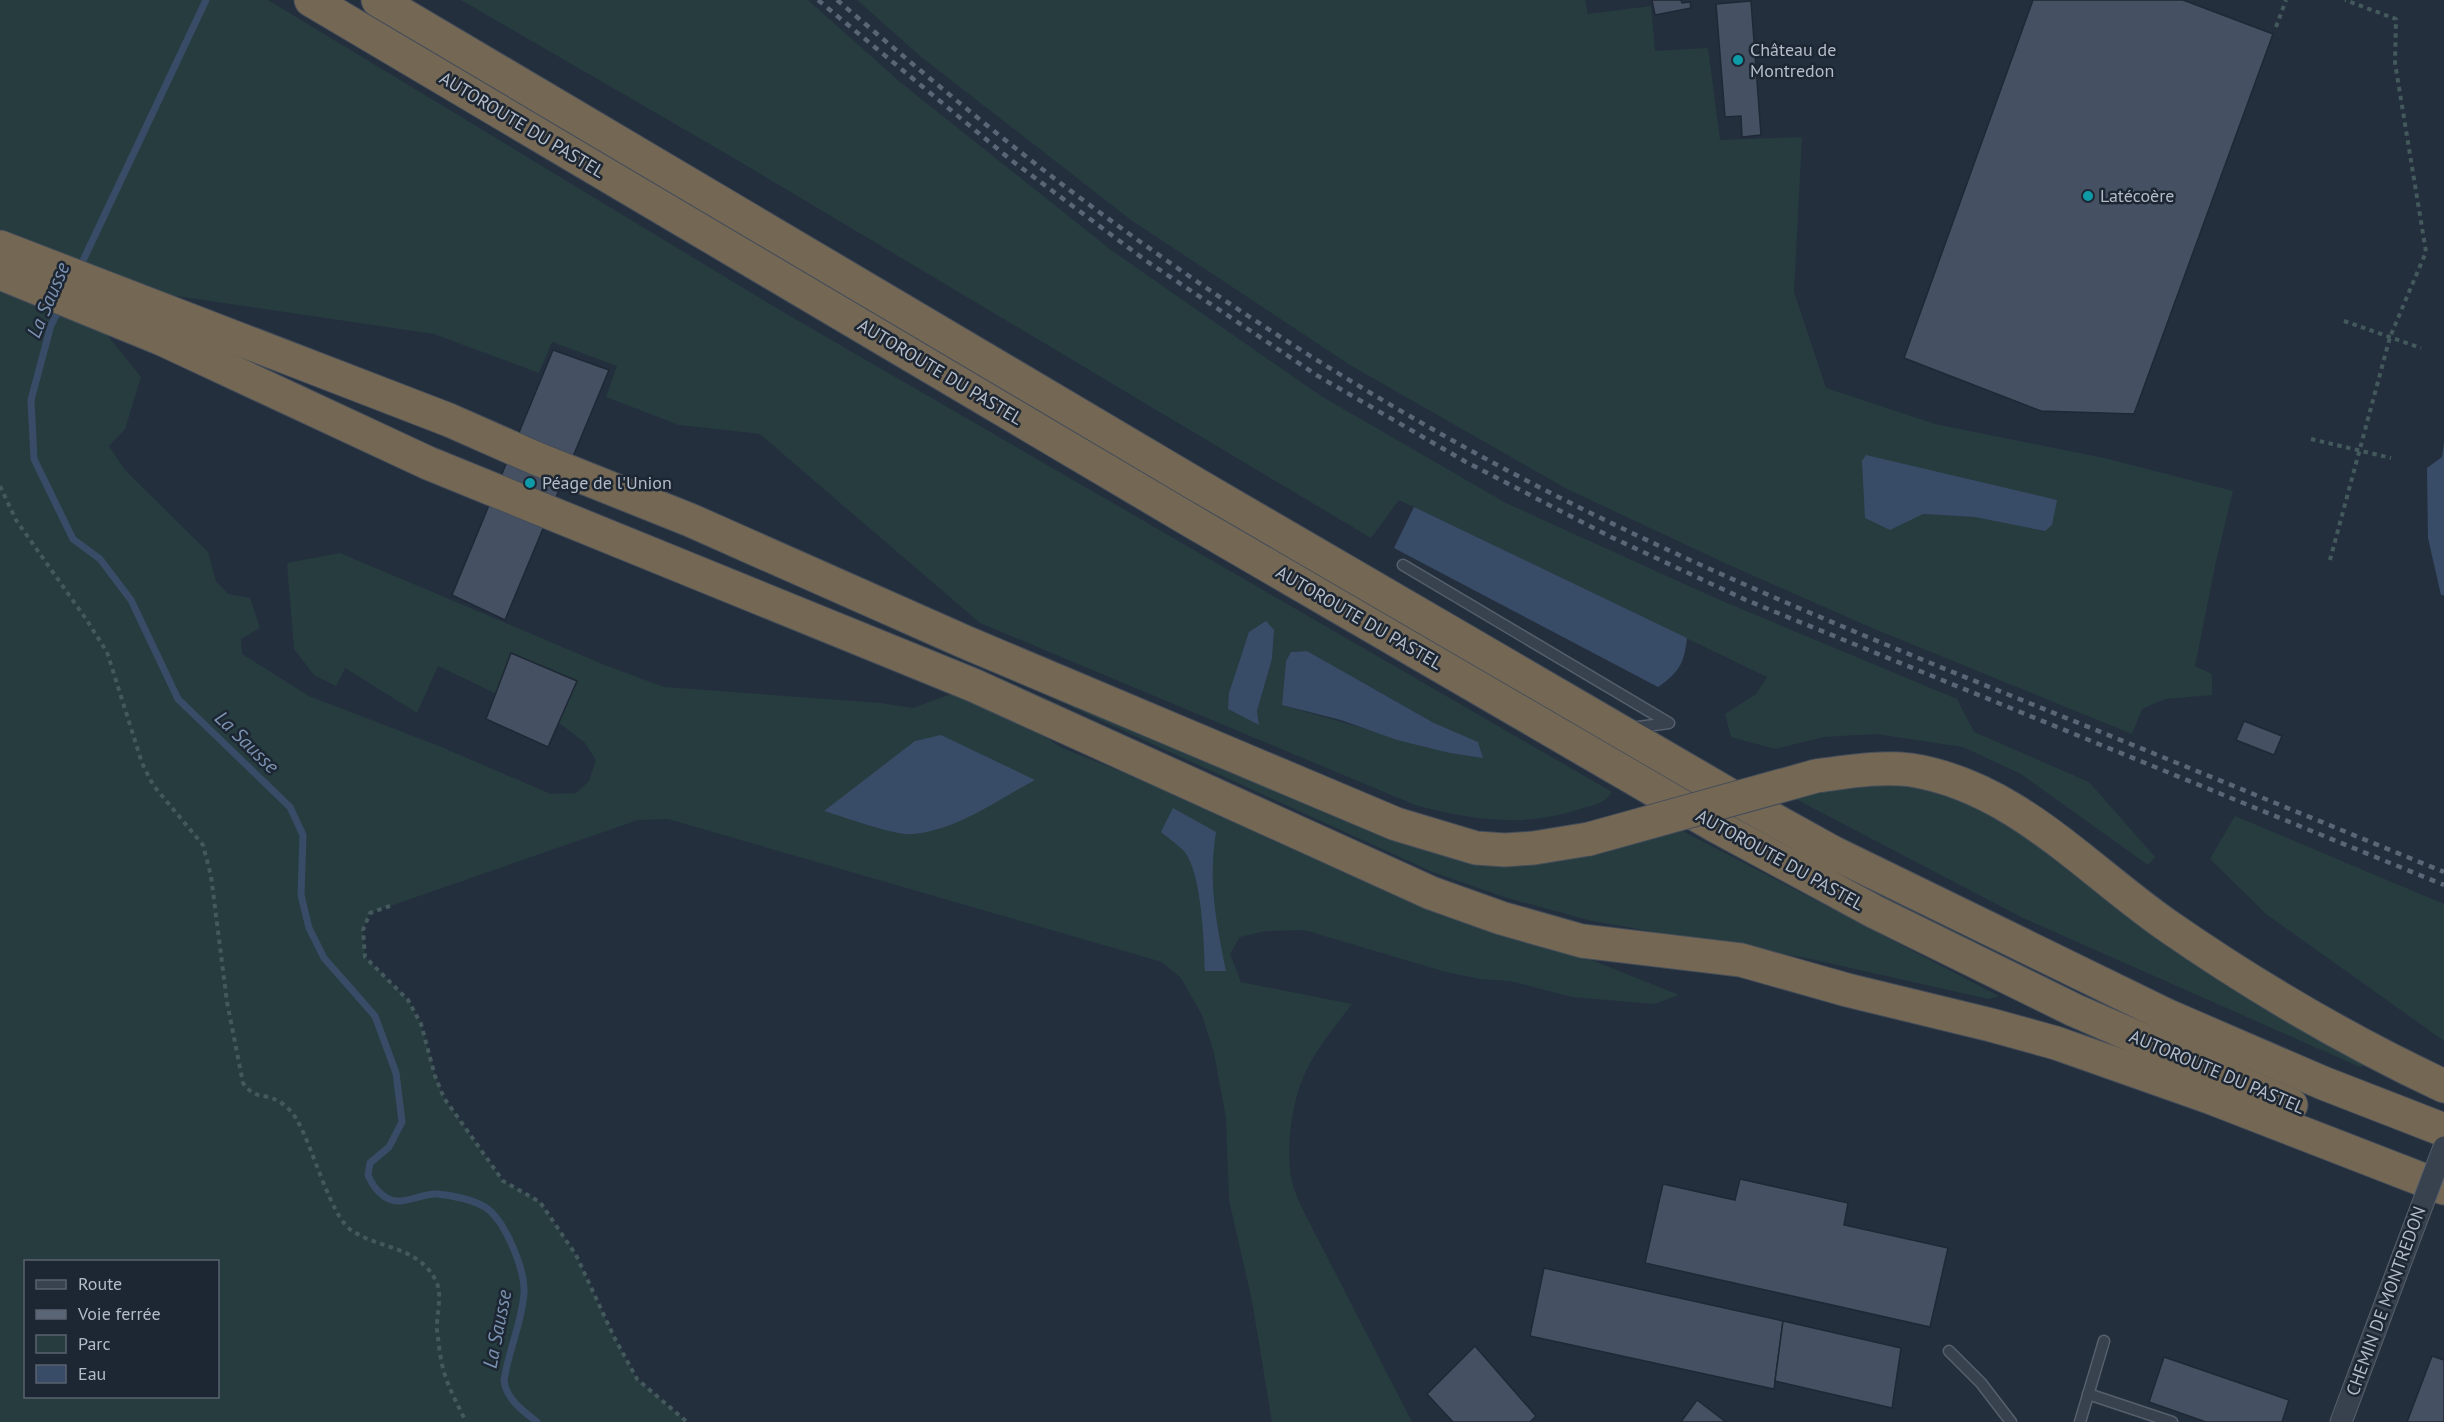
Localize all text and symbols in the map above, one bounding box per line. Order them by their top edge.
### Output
place label: Château de Montredon [1750,38,1836,82]
marker: Château de Montredon [1731,53,1745,67]
street label: AUTOROUTE DU PASTEL [436,66,609,183]
place label: Latécoère [2100,184,2174,207]
marker: Latécoère [2081,189,2095,203]
water label: La Sausse [21,258,76,342]
street label: AUTOROUTE DU PASTEL [854,313,1027,430]
place label: Péage de l'Union [542,471,672,494]
marker: Péage de l'Union [523,476,537,490]
street label: AUTOROUTE DU PASTEL [1272,561,1447,675]
water label: La Sausse [209,705,285,779]
street label: AUTOROUTE DU PASTEL [1692,804,1868,915]
street label: AUTOROUTE DU PASTEL [2126,1024,2308,1119]
street label: CHEMIN DE MONTREDON [2341,1203,2431,1399]
legend [24,1260,219,1398]
text: Route [78,1272,122,1295]
water label: La Sausse [477,1287,517,1370]
text: Voie ferrée [77,1302,161,1325]
text: Parc [78,1332,111,1355]
text: Eau [78,1362,106,1385]

